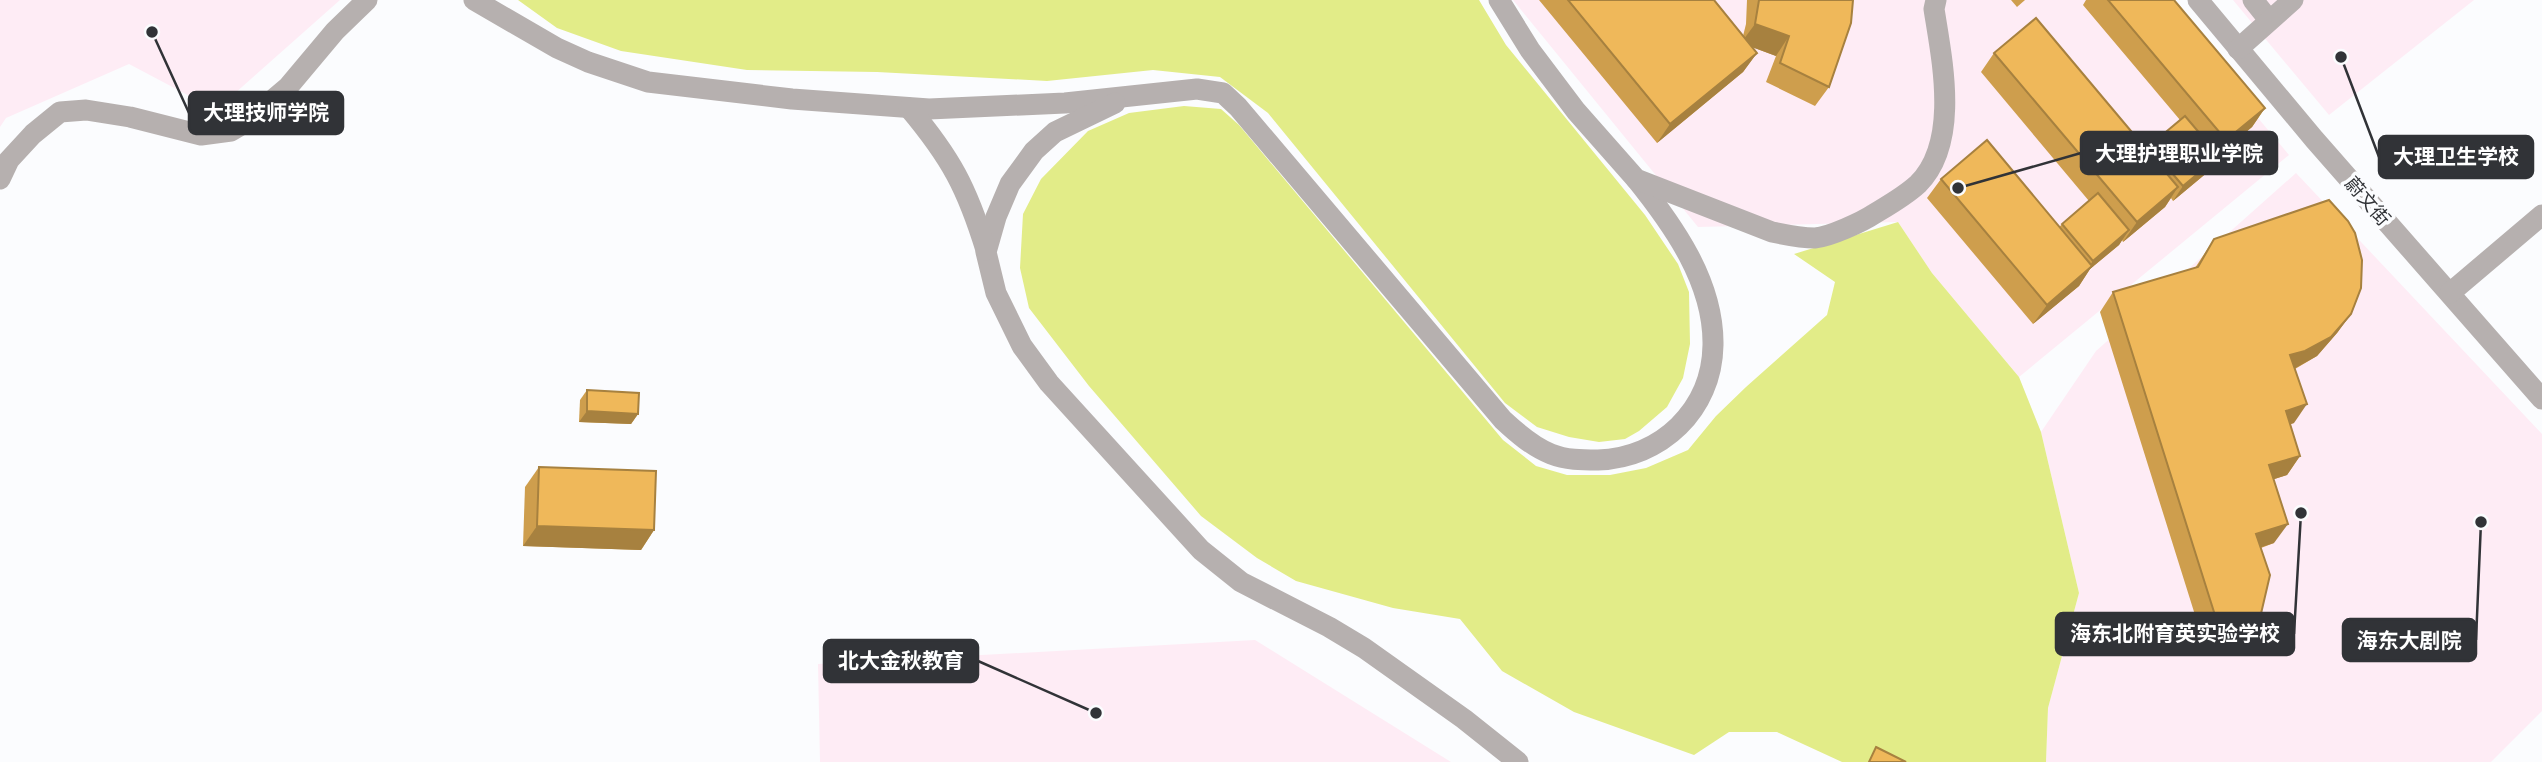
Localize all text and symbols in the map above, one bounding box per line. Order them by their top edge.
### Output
callout: 大理技师学院 [189,92,343,134]
text: 大理技师学院 [203,101,329,125]
callout: 大理护理职业学院 [2081,132,2277,174]
callout: 大理卫生学校 [2379,136,2533,178]
text: 大理护理职业学院 [2095,142,2263,166]
text: 大理卫生学校 [2393,145,2519,169]
street label: 蔚文街 [2340,172,2395,230]
callout: 海东北附育英实验学校 [2056,613,2294,655]
callout: 海东大剧院 [2343,619,2476,661]
text: 海东北附育英实验学校 [2070,622,2280,646]
text: 海东大剧院 [2357,629,2462,653]
callout: 北大金秋教育 [824,640,978,682]
text: 北大金秋教育 [838,649,964,673]

